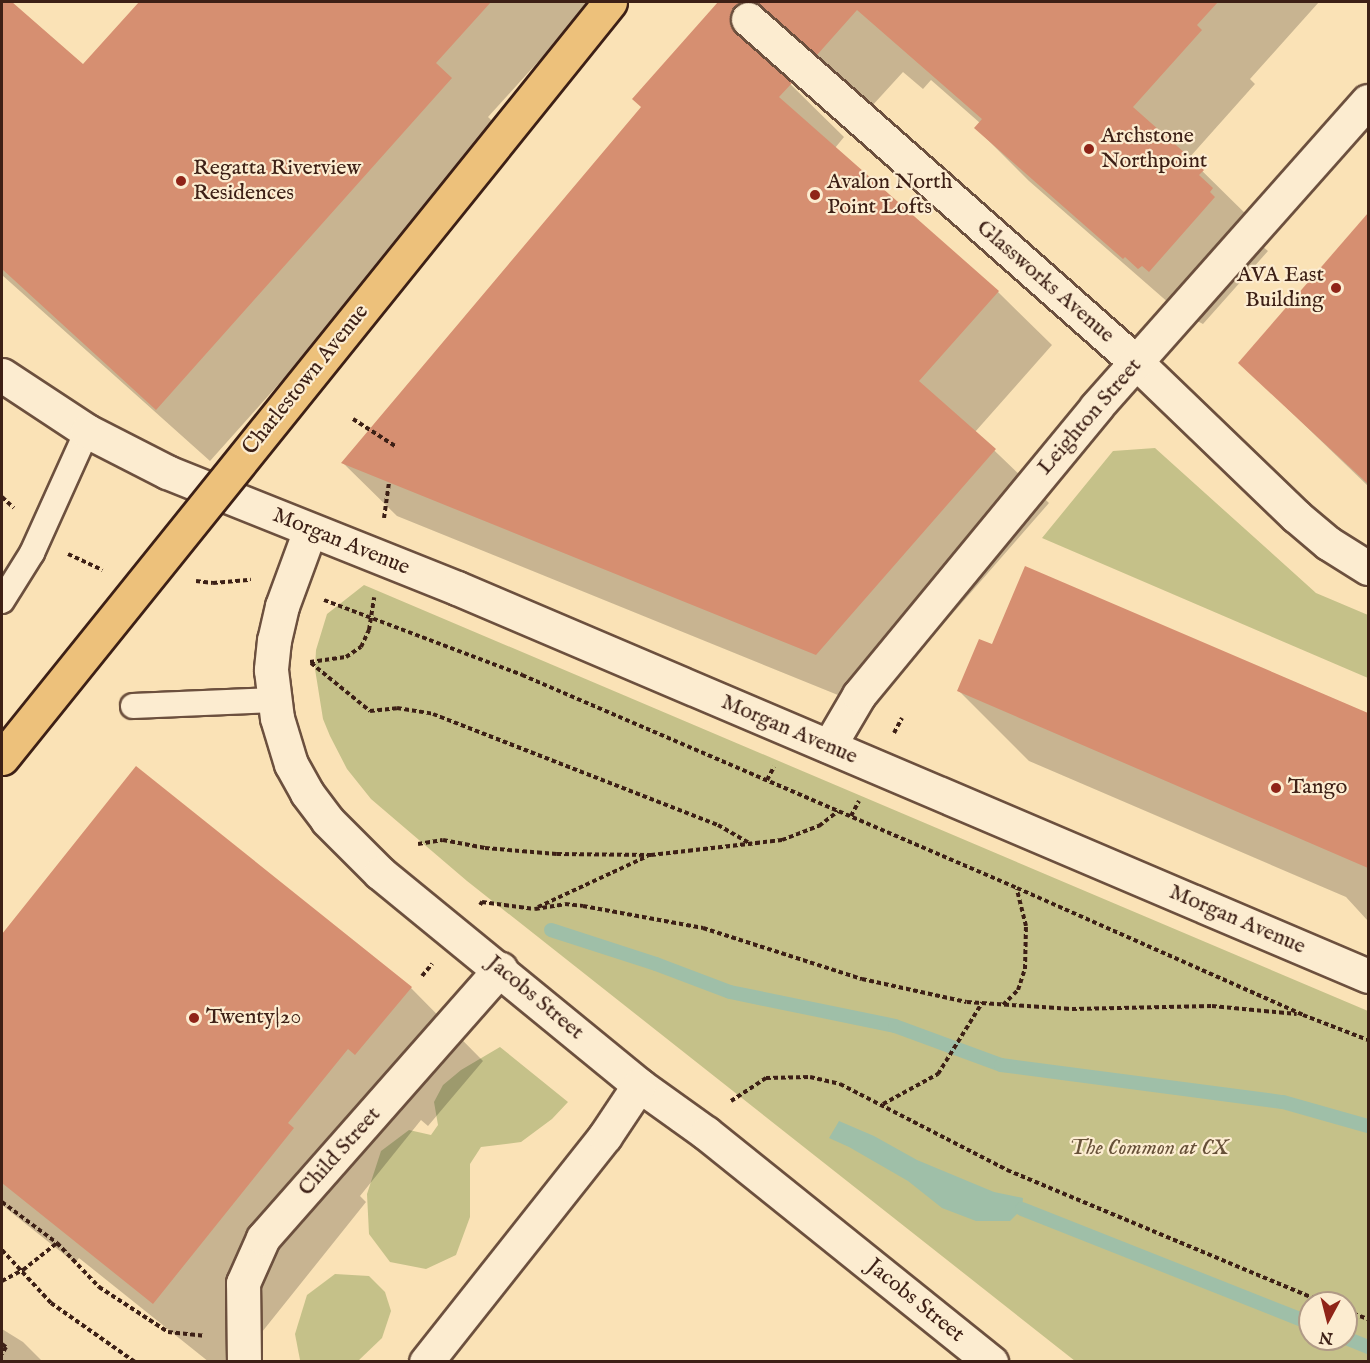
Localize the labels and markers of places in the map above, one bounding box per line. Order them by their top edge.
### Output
place label: Archstone Northpoint [1101,123,1207,174]
marker: Archstone Northpoint [1082,142,1096,156]
place label: Regatta Riverview Residences [193,155,361,206]
place label: Avalon North Point Lofts [827,169,952,220]
marker: Regatta Riverview Residences [174,174,188,188]
marker: Avalon North Point Lofts [808,188,822,202]
place label: AVA East Building [1237,262,1324,314]
marker: AVA East Building [1329,281,1343,295]
place label: Tango [1288,775,1347,801]
marker: Tango [1269,781,1283,795]
place label: Twenty|20 [206,1005,301,1031]
marker: Twenty|20 [187,1011,201,1025]

